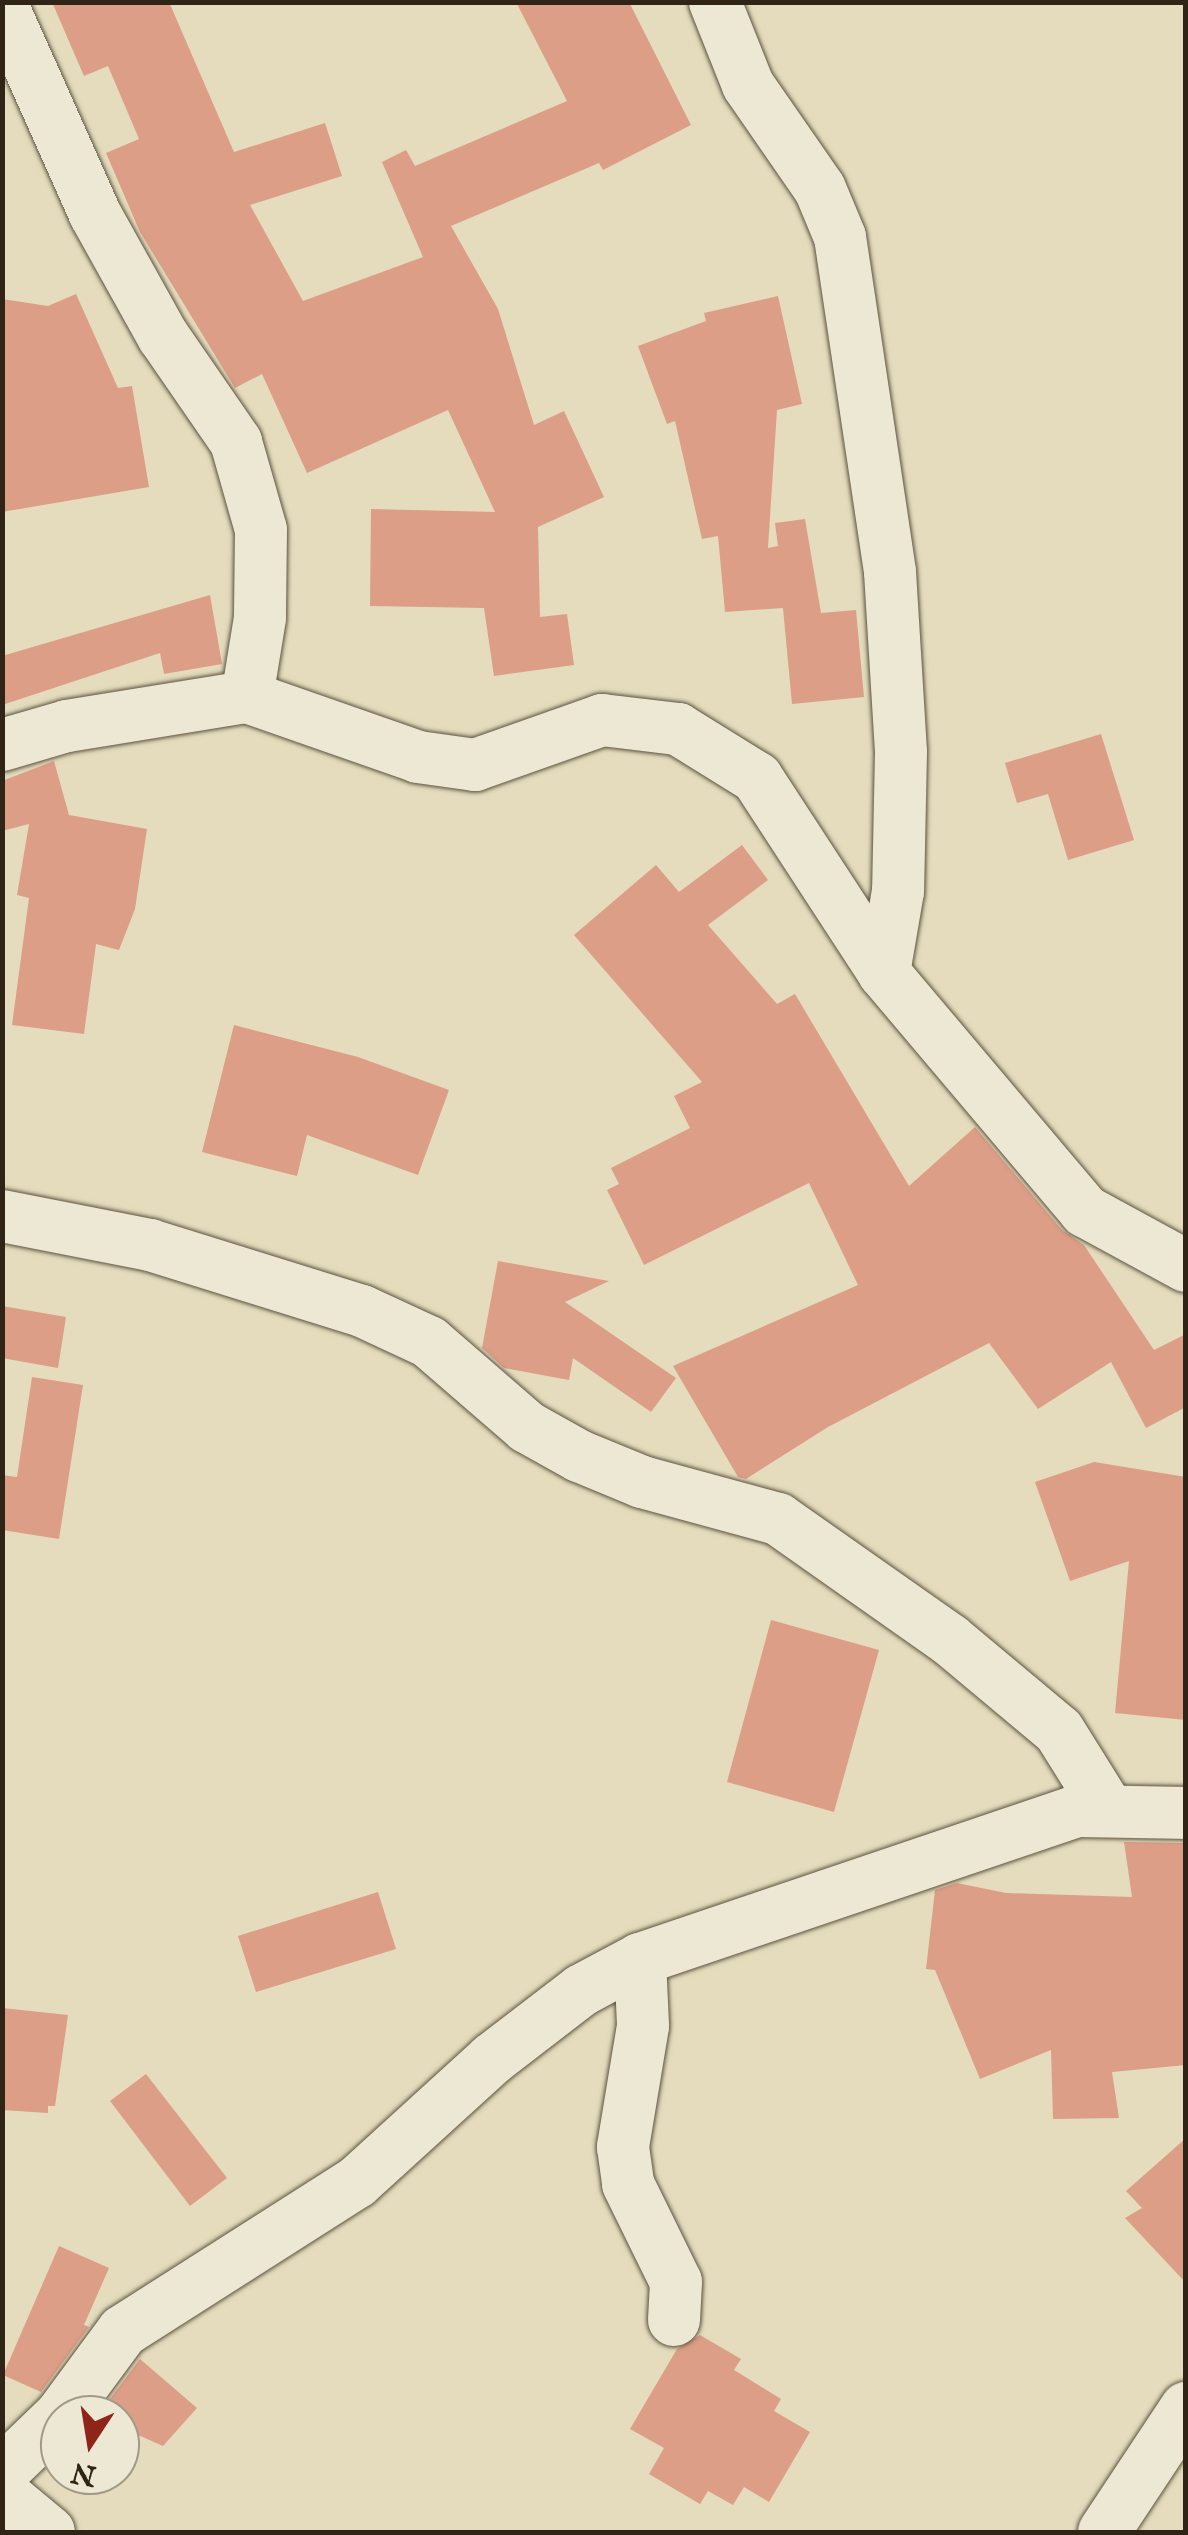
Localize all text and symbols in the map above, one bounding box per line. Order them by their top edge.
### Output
north arrow [40,2395,140,2495]
text: N [69,2453,100,2493]

